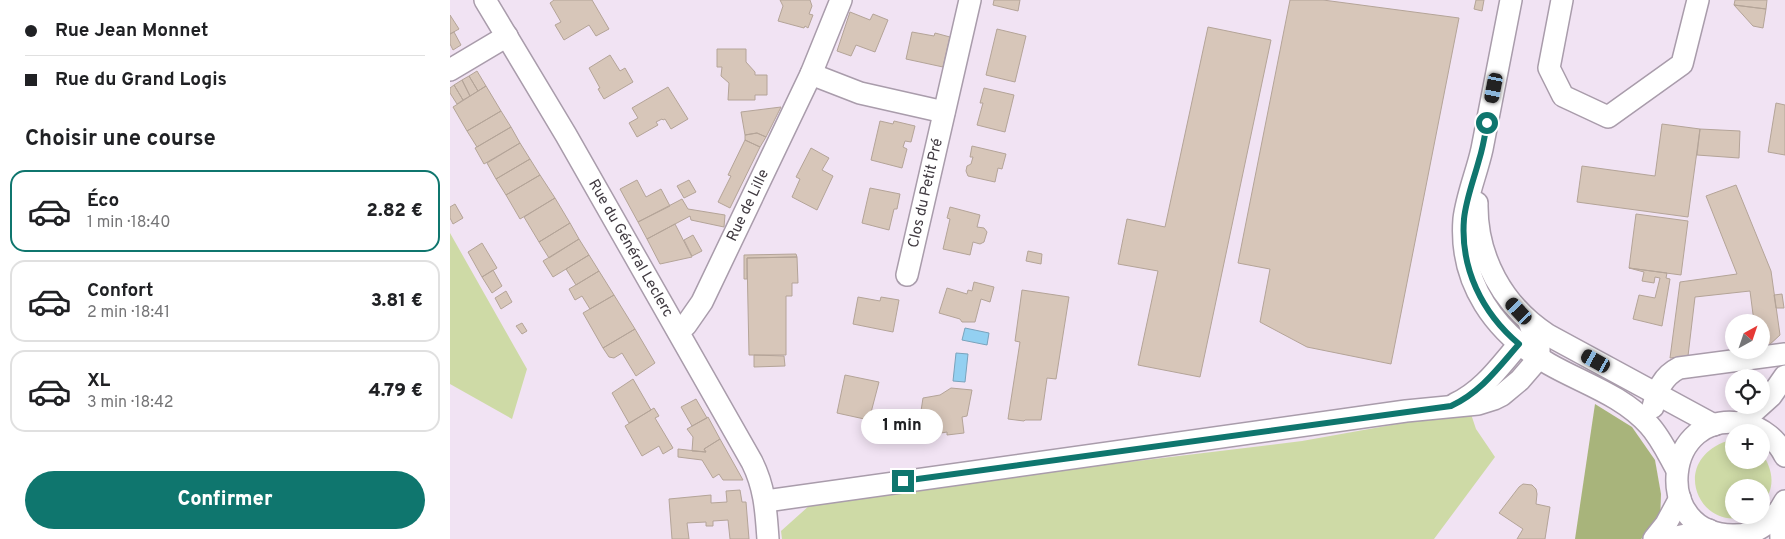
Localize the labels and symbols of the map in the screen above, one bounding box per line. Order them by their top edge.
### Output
car [1483,72,1504,104]
route start [1476,112,1498,134]
street label: Clos du Petit Pré [904,137,947,250]
street label: Rue de Lille [723,166,774,245]
street label: Rue du Général Leclerc [584,176,677,321]
car [1503,295,1534,327]
north arrow [1725,314,1770,359]
car [1579,347,1612,375]
callout: 1 min [862,408,944,444]
route end [892,470,914,492]

